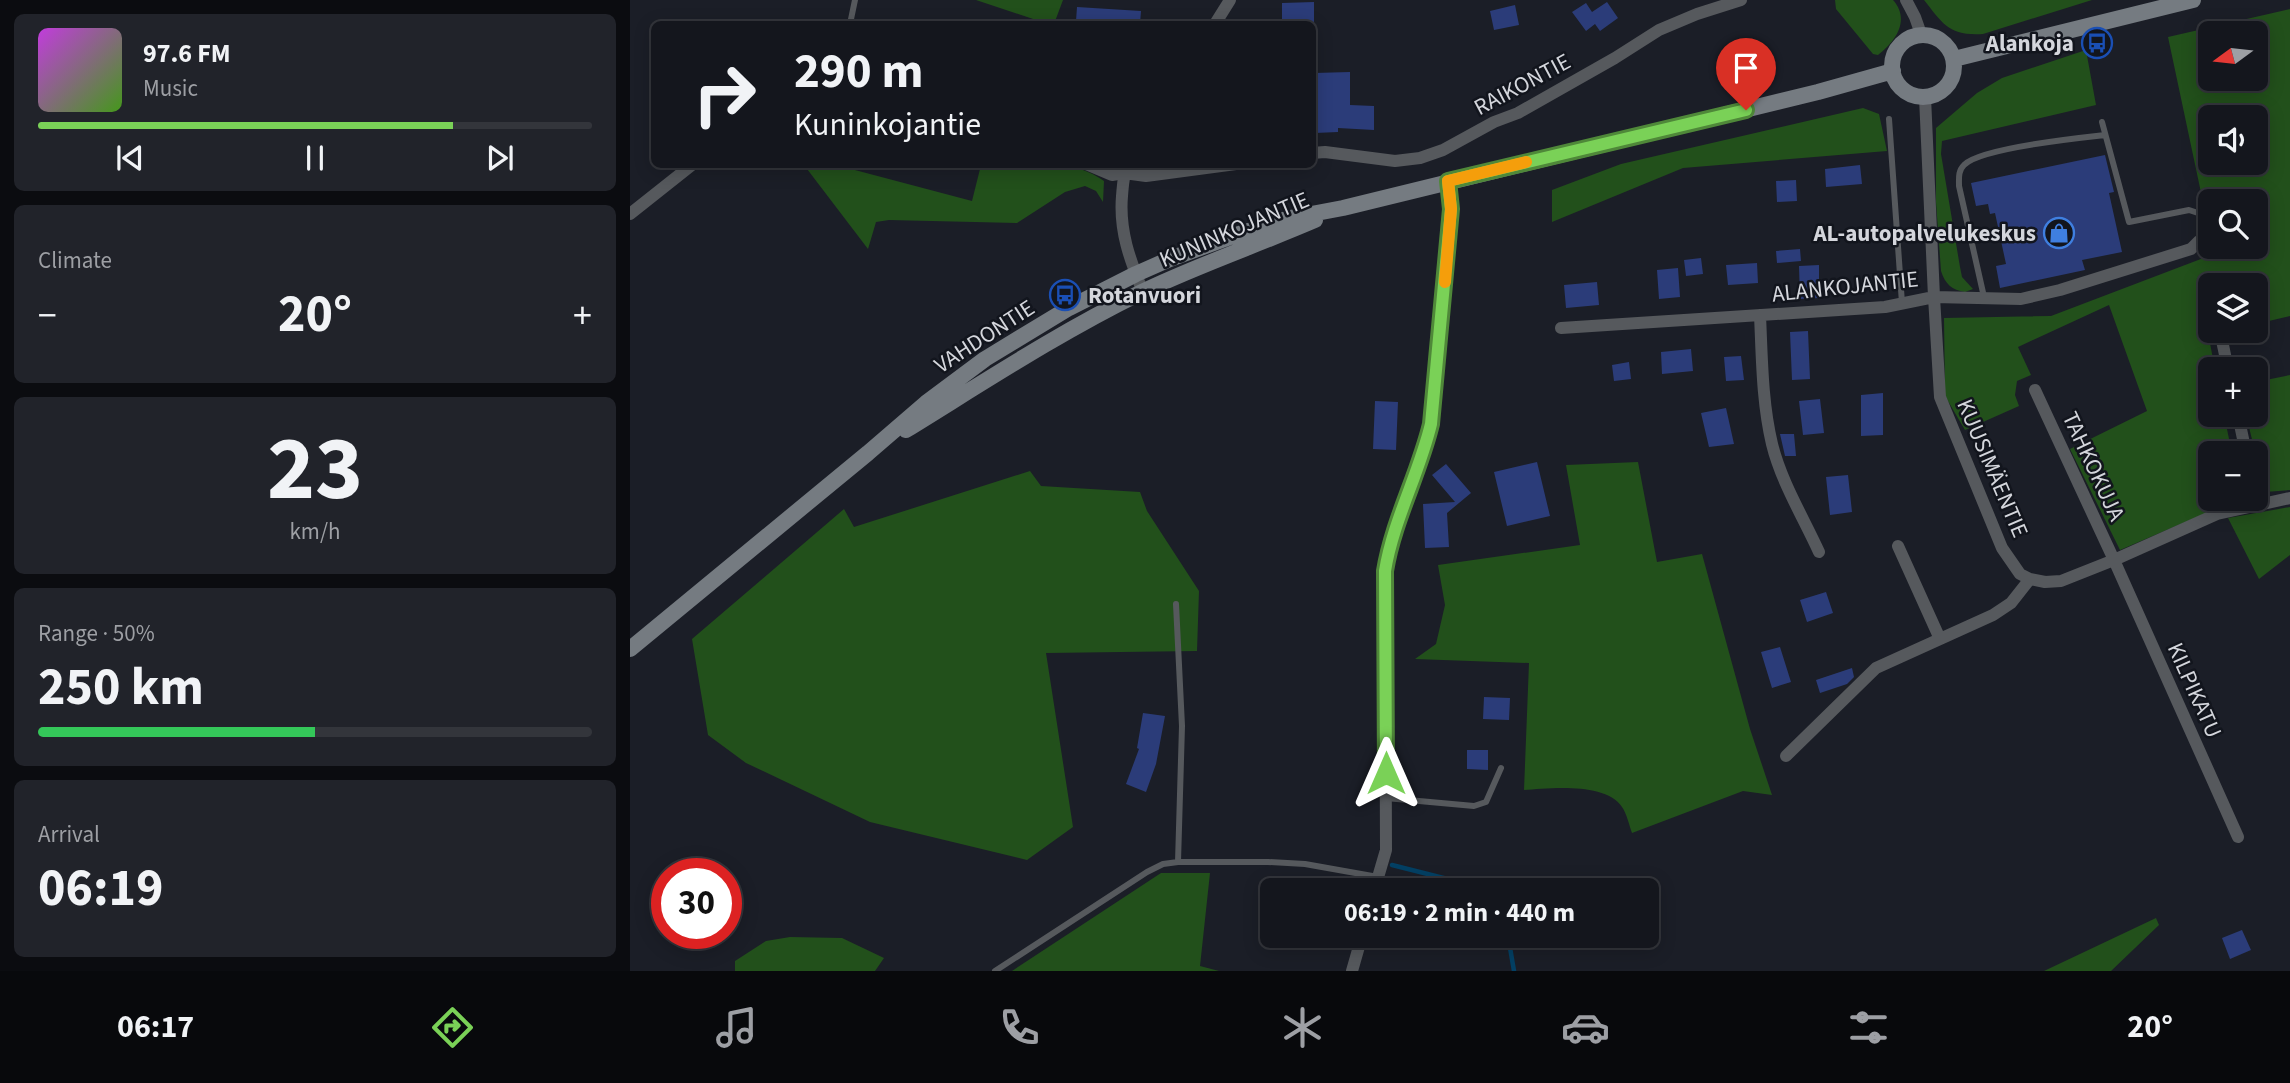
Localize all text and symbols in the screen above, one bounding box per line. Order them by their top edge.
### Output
north arrow [2198,21,2268,91]
map controls [2198,21,2268,511]
bus stop icon: Alankoja [2080,26,2114,60]
place label: Alankoja [1985,27,2074,60]
text: 97.6 FM [143,35,231,72]
text: 290 m [794,37,923,107]
pin [1716,38,1776,110]
street label: RAIKONTIE [1468,45,1576,124]
icon: right [679,49,770,140]
icon: arrive [1727,49,1765,87]
text: Music [143,72,198,105]
text: Kuninkojantie [794,102,981,148]
button: sound [2198,105,2268,175]
icon: previous [111,139,149,177]
icon: pause [296,139,334,177]
icon: next [481,139,519,177]
street label: KUNINKOJANTIE [1154,183,1314,276]
button: search [2198,189,2268,259]
shop icon: AL-autopalvelukeskus [2042,216,2076,250]
place label: AL-autopalvelukeskus [1812,217,2036,250]
text: Climate [38,244,112,277]
street label: ALANKOJANTIE [1770,262,1920,311]
button: layers [2198,273,2268,343]
text: 20° [278,278,352,352]
bus stop icon: Rotanvuori [1048,278,1082,312]
place label: Rotanvuori [1088,279,1201,312]
text: − [38,289,57,343]
text: + [573,289,592,343]
street label: VAHDONTIE [928,292,1041,381]
button: + [2198,357,2268,427]
street label: KUUSIMÄENTIE [1949,394,2037,543]
text: 23 [267,405,363,534]
street label: TAHKOKUJA [2054,406,2133,527]
button: − [2198,441,2268,511]
text: km/h [289,515,341,548]
text: Range · 50% [38,617,155,650]
street label: KILPIKATU [2159,637,2230,743]
text: 250 km [38,651,204,725]
position arrow [1349,736,1423,810]
text: Arrival [38,818,100,851]
text: 06:19 [38,852,163,926]
speed limit sign: 30 [651,858,742,949]
text: 06:19 · 2 min · 440 m [1344,894,1575,931]
icon: directions [428,1003,477,1052]
icon: music [712,1003,761,1052]
icon: phone [995,1003,1044,1052]
icon: climate [1278,1003,1327,1052]
icon: car [1561,1003,1610,1052]
icon: filters [1844,1003,1893,1052]
text: 06:17 [117,1004,194,1050]
text: 20° [2127,1004,2173,1050]

